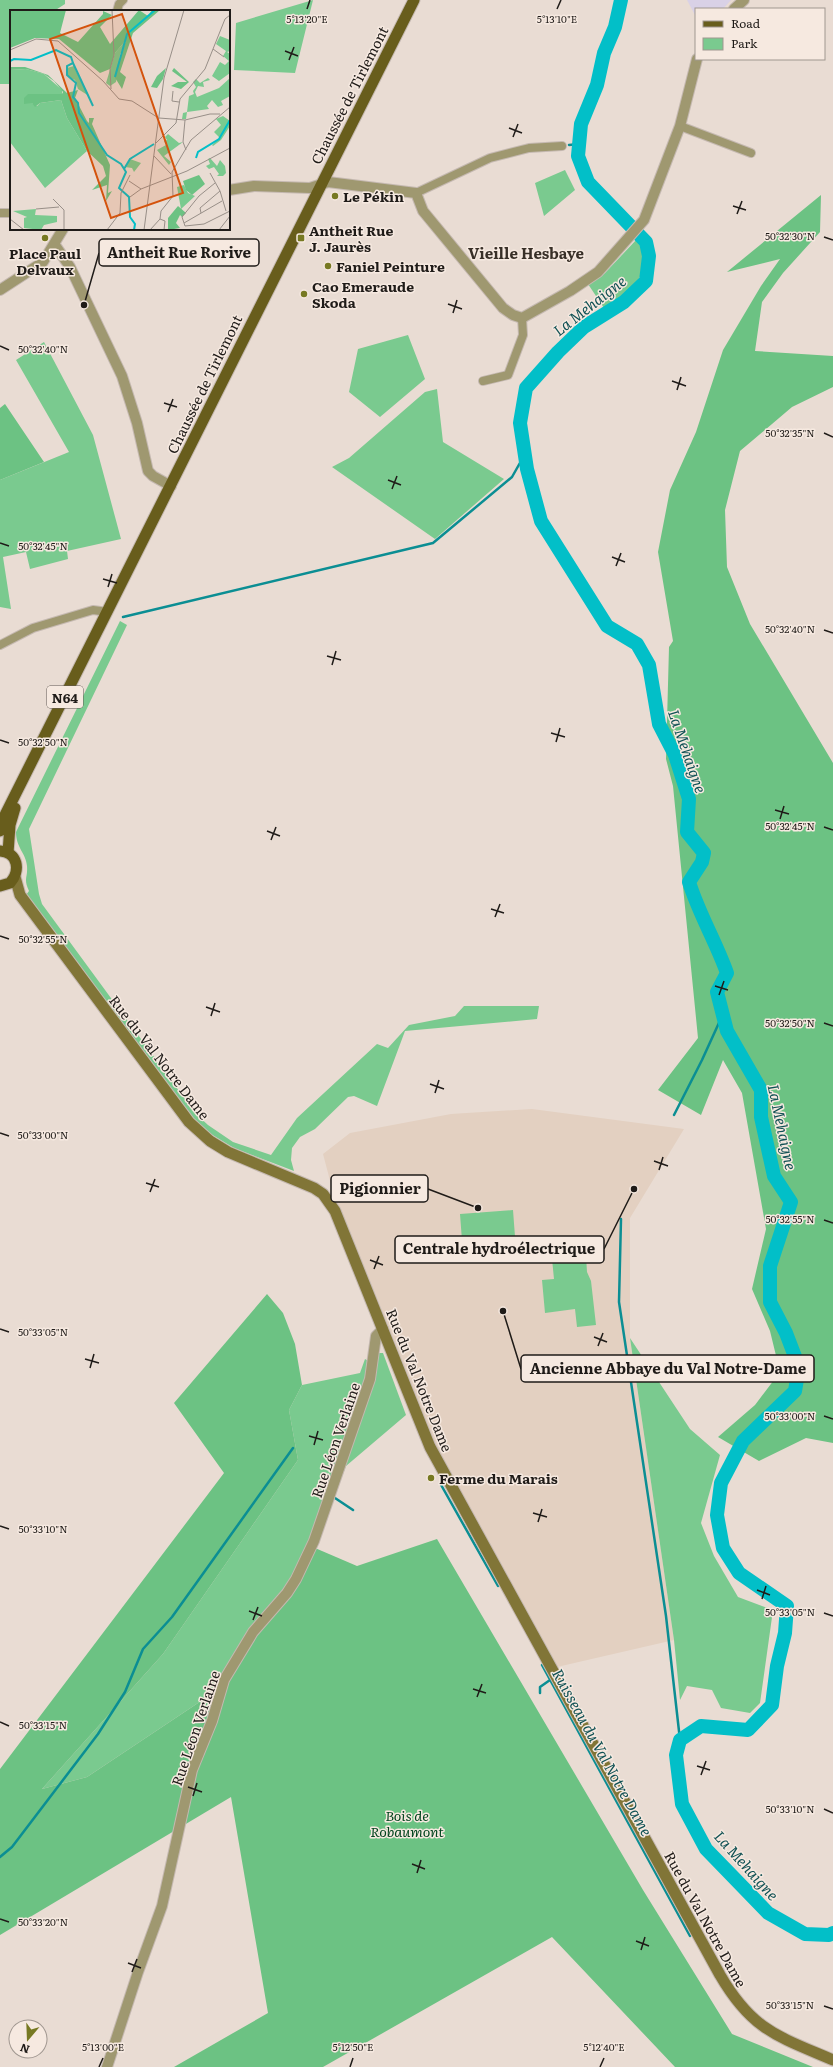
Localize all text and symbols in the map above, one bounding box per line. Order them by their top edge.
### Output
legend [695,8,825,60]
inset map [10,10,230,230]
text: 5°13'20"E [286,11,328,26]
text: 5°13'10"E [537,11,577,26]
text: Road [731,14,761,32]
street label: Chaussée de Tirlemont [305,22,393,167]
text: Park [731,34,758,52]
place label: Le Pékin [343,186,404,206]
marker: Le Pékin [330,191,340,201]
place label: Antheit Rue J. Jaurès [309,220,393,256]
text: 50°32'30"N [765,228,815,243]
marker: Place Paul Delvaux [40,233,50,243]
marker: Antheit Rue J. Jaurès [296,233,306,243]
callout: Antheit Rue Rorive [99,239,259,266]
text: Antheit Rue Rorive [107,240,252,263]
district label: Vieille Hesbaye [468,241,585,264]
place label: Place Paul Delvaux [9,243,81,279]
place label: Faniel Peinture [336,256,445,276]
marker: Faniel Peinture [323,261,333,271]
water label: La Mehaigne [548,269,630,341]
place label: Cao Emeraude Skoda [312,276,414,312]
marker: Cao Emeraude Skoda [299,289,309,299]
street label: Chaussée de Tirlemont [162,311,247,457]
text: 50°32'40"N [18,341,68,356]
text: 50°32'35"N [765,425,815,440]
text: 50°32'45"N [18,538,68,553]
text: 50°32'40"N [765,621,815,636]
road number: N64 [47,686,83,708]
water label: La Mehaigne [663,706,713,796]
text: 50°32'50"N [18,734,68,749]
text: 50°32'45"N [765,818,815,833]
text: 50°32'55"N [18,931,68,946]
street label: Rue du Val Notre Dame [105,991,215,1123]
text: 50°32'50"N [765,1015,815,1030]
water label: La Mehaigne [763,1082,803,1172]
text: 50°33'00"N [18,1127,68,1142]
callout: Pigionnier [331,1175,428,1202]
text: Pigionnier [339,1176,421,1199]
text: 50°32'55"N [765,1211,815,1226]
callout: Centrale hydroélectrique [395,1236,604,1263]
text: Centrale hydroélectrique [403,1236,596,1259]
street label: Rue du Val Notre Dame [382,1305,458,1455]
text: 50°33'05"N [18,1324,68,1339]
callout: Ancienne Abbaye du Val Notre-Dame [521,1355,814,1382]
text: Ancienne Abbaye du Val Notre-Dame [530,1356,807,1379]
street label: Rue Léon Verlaine [306,1380,364,1500]
text: 50°33'00"N [765,1408,815,1423]
place label: Ferme du Marais [439,1468,558,1488]
marker: Ferme du Marais [426,1473,436,1483]
text: 50°33'10"N [18,1521,68,1536]
text: 50°33'05"N [765,1604,815,1619]
water label: Ruisseau du Val Notre Dame [547,1664,659,1840]
street label: Rue Léon Verlaine [166,1668,224,1788]
text: 50°33'15"N [19,1717,67,1732]
text: 50°33'10"N [765,1801,815,1816]
park label: Bois de Robaumont [370,1805,444,1841]
water label: La Mehaigne [709,1825,785,1905]
street label: Rue du Val Notre Dame [660,1847,752,1991]
text: 50°33'20"N [18,1914,68,1929]
text: 50°33'15"N [766,1997,814,2012]
north arrow [8,2019,48,2059]
text: 5°13'00"E [82,2039,124,2054]
text: 5°12'50"E [333,2039,373,2054]
text: 5°12'40"E [583,2039,625,2054]
text: N [17,2040,31,2058]

